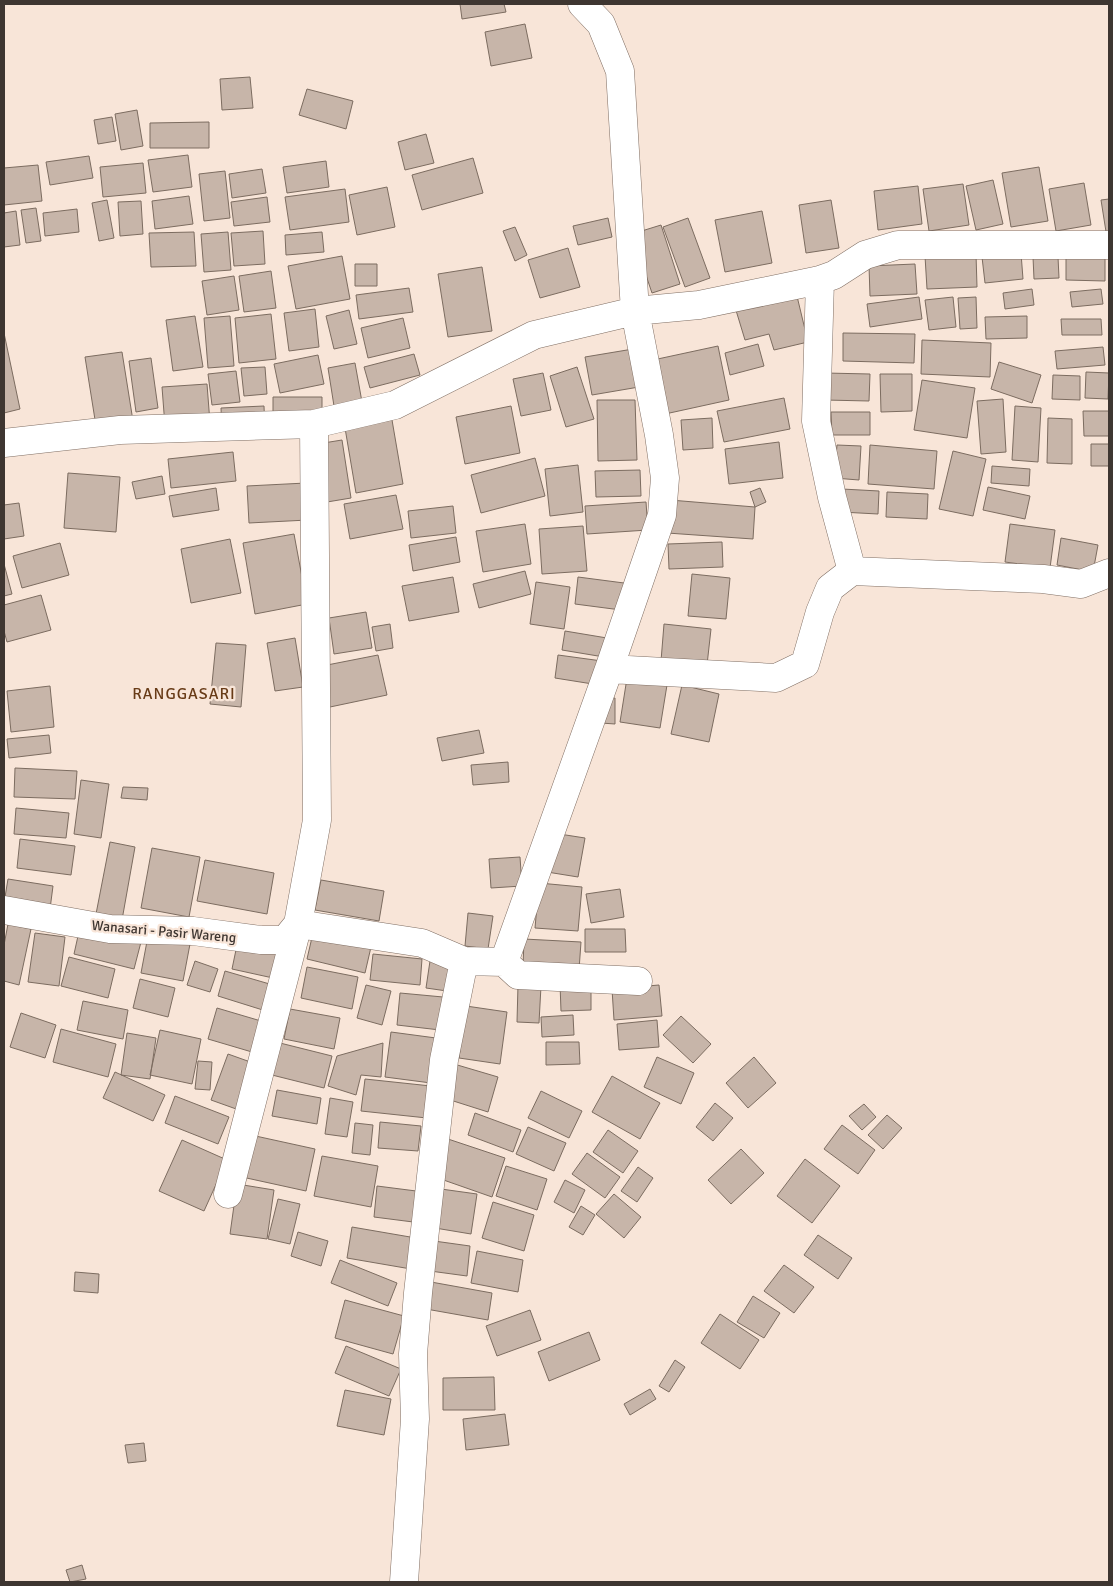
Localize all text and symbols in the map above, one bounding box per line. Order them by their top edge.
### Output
district label: RANGGASARI [132,684,236,704]
street label: Wanasari - Pasir Wareng [91,917,237,946]

